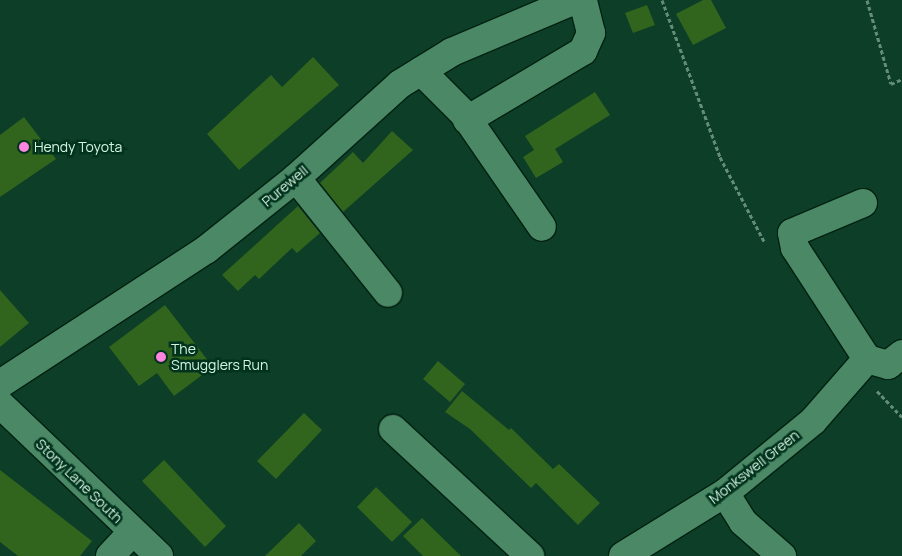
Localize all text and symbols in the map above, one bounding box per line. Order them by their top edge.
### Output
place label: Hendy Toyota [34,139,122,155]
marker: Hendy Toyota [18,141,30,153]
street label: Purewell [259,162,311,210]
place label: The Smugglers Run [171,341,268,374]
marker: The Smugglers Run [155,351,167,363]
street label: Monkswell Green [706,427,802,507]
street label: Stony Lane South [32,435,126,527]

